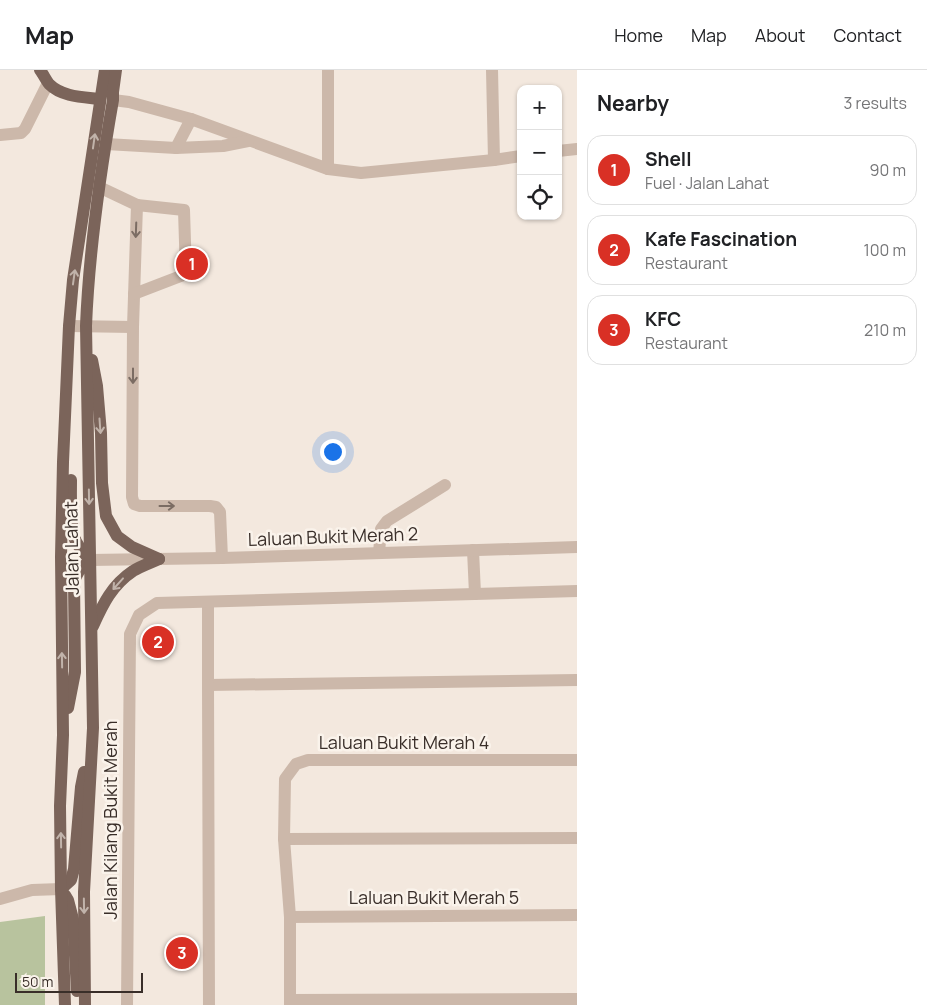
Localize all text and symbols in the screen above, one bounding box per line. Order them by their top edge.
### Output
text: Map [25,18,74,51]
text: Home [614,23,663,47]
text: Map [691,23,727,47]
text: About [755,23,805,47]
text: Contact [833,23,902,47]
map controls [517,85,562,220]
button: + [517,85,562,130]
text: Nearby [597,89,669,117]
text: 3 results [844,92,907,114]
button: − [517,130,562,175]
one-way arrow [89,134,99,150]
text: Shell [645,146,691,172]
text: 1 [610,159,618,181]
text: 90 m [870,159,906,181]
text: Fuel · Jalan Lahat [645,172,769,194]
button: locate [517,175,562,220]
one-way arrow [131,222,141,238]
text: Kafe Fascination [645,226,797,252]
text: 2 [609,239,619,261]
text: 100 m [863,239,906,261]
pin: 1 [176,245,208,283]
text: Restaurant [645,252,728,274]
one-way arrow [69,270,79,286]
text: KFC [645,306,681,332]
text: 3 [609,319,619,341]
text: 210 m [864,319,906,341]
text: Restaurant [645,332,728,354]
one-way arrow [128,367,138,383]
one-way arrow [95,418,105,434]
your location [320,439,346,465]
one-way arrow [84,488,94,505]
street label: Jalan Lahat [58,501,84,595]
one-way arrow [159,501,175,511]
street label: Laluan Bukit Merah 2 [247,521,419,551]
one-way arrow [112,578,124,591]
pin: 2 [142,623,174,661]
one-way arrow [57,652,67,668]
street label: Jalan Kilang Bukit Merah [98,720,122,920]
street label: Laluan Bukit Merah 4 [319,730,489,754]
one-way arrow [56,832,66,848]
street label: Laluan Bukit Merah 5 [349,885,519,909]
one-way arrow [79,897,89,913]
pin: 3 [166,934,198,972]
scale bar [15,970,142,993]
text: 50 m [22,972,53,991]

